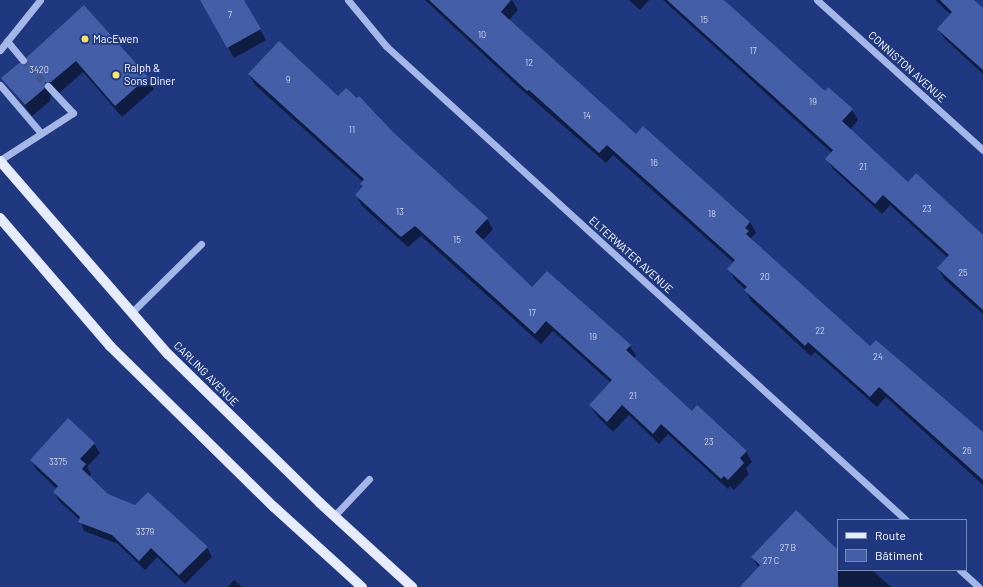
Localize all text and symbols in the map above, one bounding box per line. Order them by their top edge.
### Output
house number: 7 [228,10,232,20]
house number: 15 [700,15,708,25]
street label: CONNISTON AVENUE [865,29,949,105]
house number: 10 [478,30,486,40]
place label: MacEwen [93,32,138,46]
marker: MacEwen [80,34,90,44]
house number: 17 [749,46,757,56]
house number: 12 [525,58,533,68]
place label: Ralph & Sons Diner [124,62,175,88]
house number: 3420 [29,65,49,75]
marker: Ralph & Sons Diner [111,70,121,80]
house number: 9 [286,75,290,85]
house number: 19 [809,97,817,107]
house number: 14 [583,111,591,121]
house number: 11 [349,125,355,135]
house number: 16 [650,158,658,168]
house number: 21 [859,162,867,172]
house number: 23 [922,204,932,214]
house number: 13 [396,207,404,217]
house number: 18 [708,209,716,219]
street label: ELTERWATER AVENUE [586,214,676,296]
house number: 15 [453,235,461,245]
house number: 25 [958,268,968,278]
house number: 20 [760,272,770,282]
house number: 17 [528,308,536,318]
house number: 22 [815,326,825,336]
house number: 19 [589,332,597,342]
street label: CARLING AVENUE [171,339,241,409]
house number: 24 [873,352,883,362]
house number: 21 [629,391,637,401]
house number: 23 [704,437,714,447]
house number: 26 [962,446,972,456]
house number: 3375 [49,457,67,467]
legend [837,519,967,571]
house number: 3379 [136,527,154,537]
text: Route [875,528,906,542]
house number: 27 B [780,543,796,553]
text: Bâtiment [875,548,923,562]
house number: 27 C [763,556,779,566]

